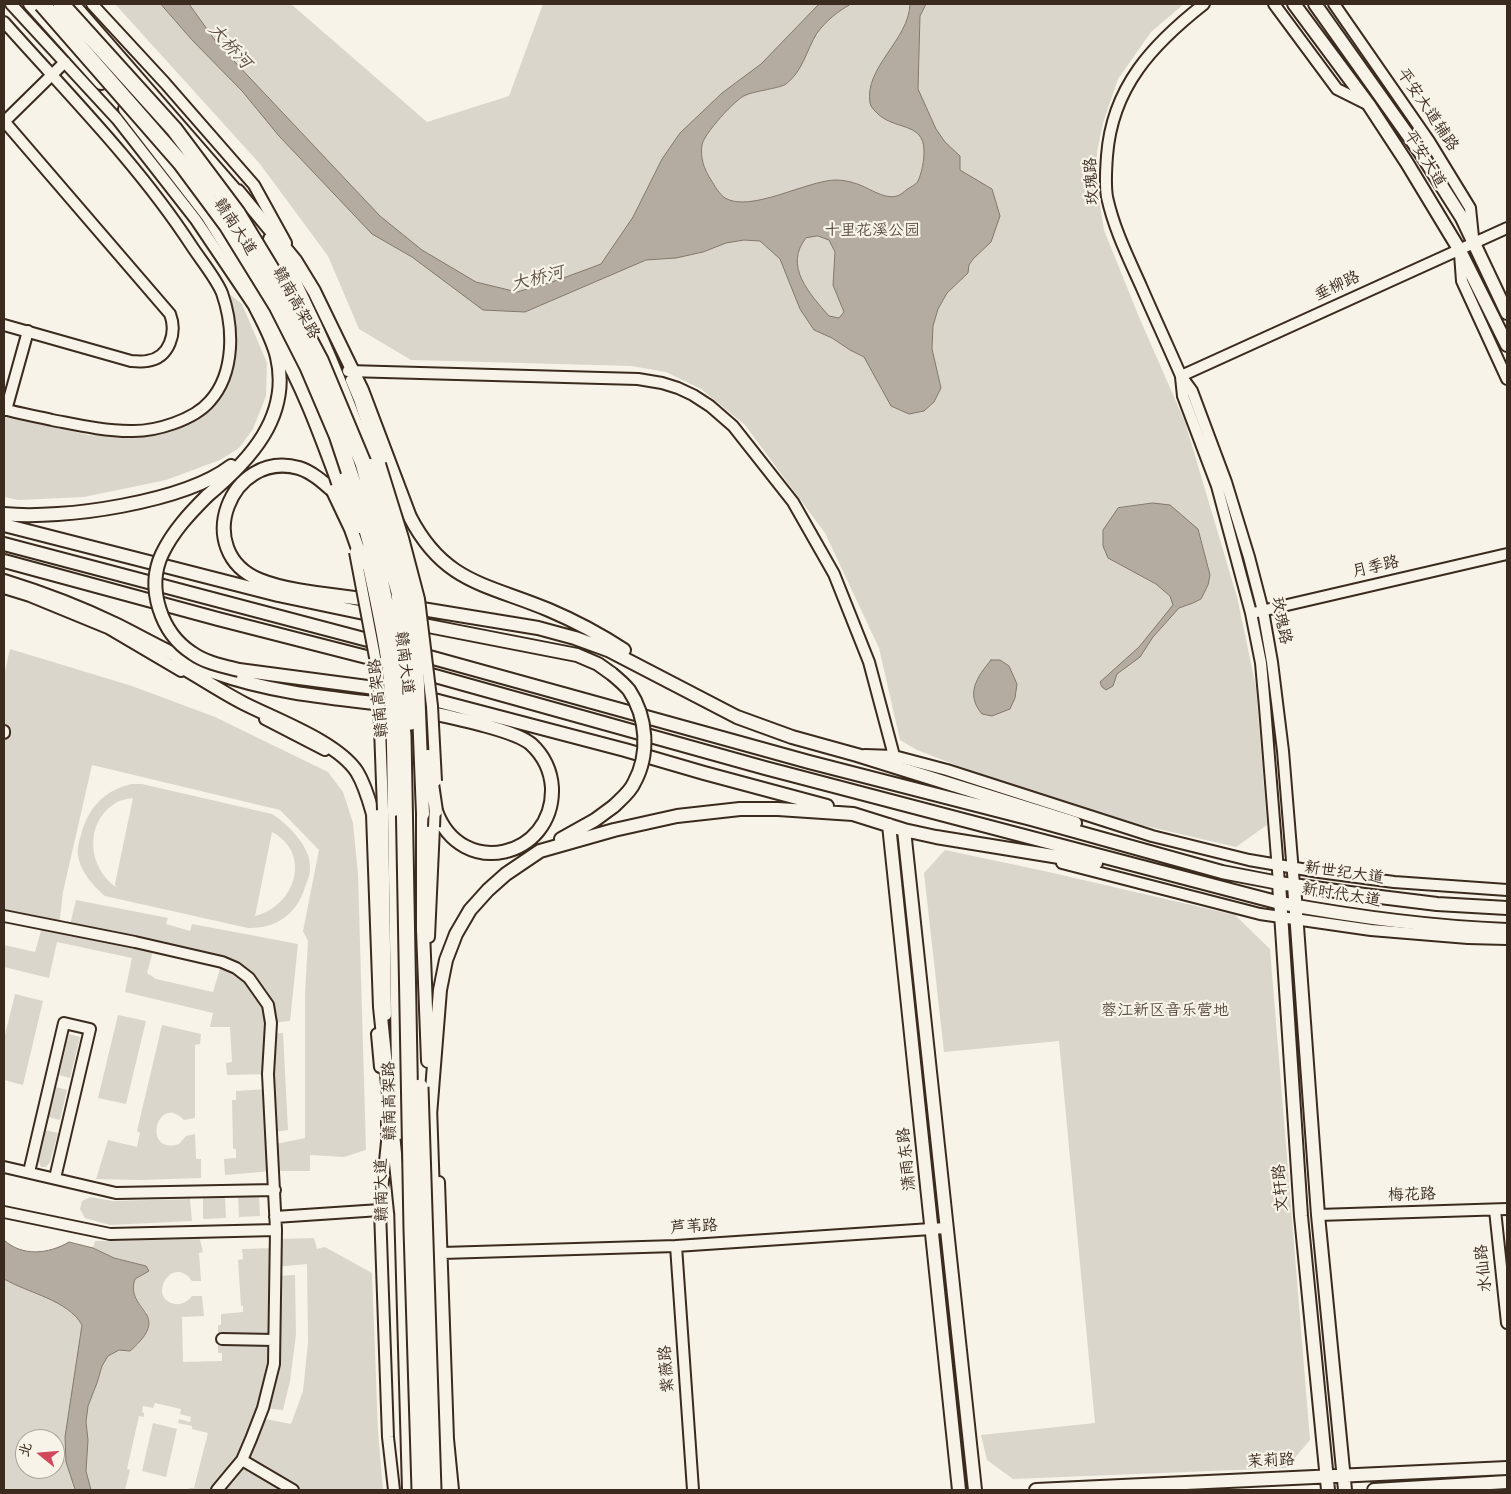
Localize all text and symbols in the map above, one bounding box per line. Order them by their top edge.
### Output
water label: 大桥河 [202,21,254,75]
street label: 平安大道辅路 [1391,66,1461,156]
street label: 平安大道 [1398,128,1448,192]
street label: 玫瑰路 [1083,157,1105,205]
street label: 赣南大道 [208,196,258,260]
park label: 十里花溪公园 [824,223,920,243]
street label: 赣南高架路 [266,264,322,344]
water label: 大桥河 [509,264,567,298]
street label: 垂柳路 [1312,269,1364,307]
street label: 月季路 [1350,554,1402,584]
street label: 玫瑰路 [1265,596,1293,646]
street label: 赣南大道 [389,630,415,696]
street label: 赣南高架路 [367,657,395,739]
street label: 新世纪大道 [1303,860,1385,890]
street label: 新时代大道 [1300,881,1382,913]
park label: 蓉江新区音乐营地 [1101,1003,1229,1023]
street label: 赣南高架路 [382,1061,402,1141]
street label: 潇雨东路 [896,1126,922,1192]
street label: 赣南大道 [374,1158,394,1222]
street label: 文轩路 [1272,1163,1294,1213]
street label: 梅花路 [1388,1187,1436,1207]
street label: 芦苇路 [670,1218,718,1240]
street label: 水仙路 [1474,1243,1498,1293]
street label: 紫薇路 [658,1344,680,1394]
north arrow [15,1429,65,1479]
text: 北 [15,1440,38,1460]
street label: 茉莉路 [1247,1452,1295,1474]

